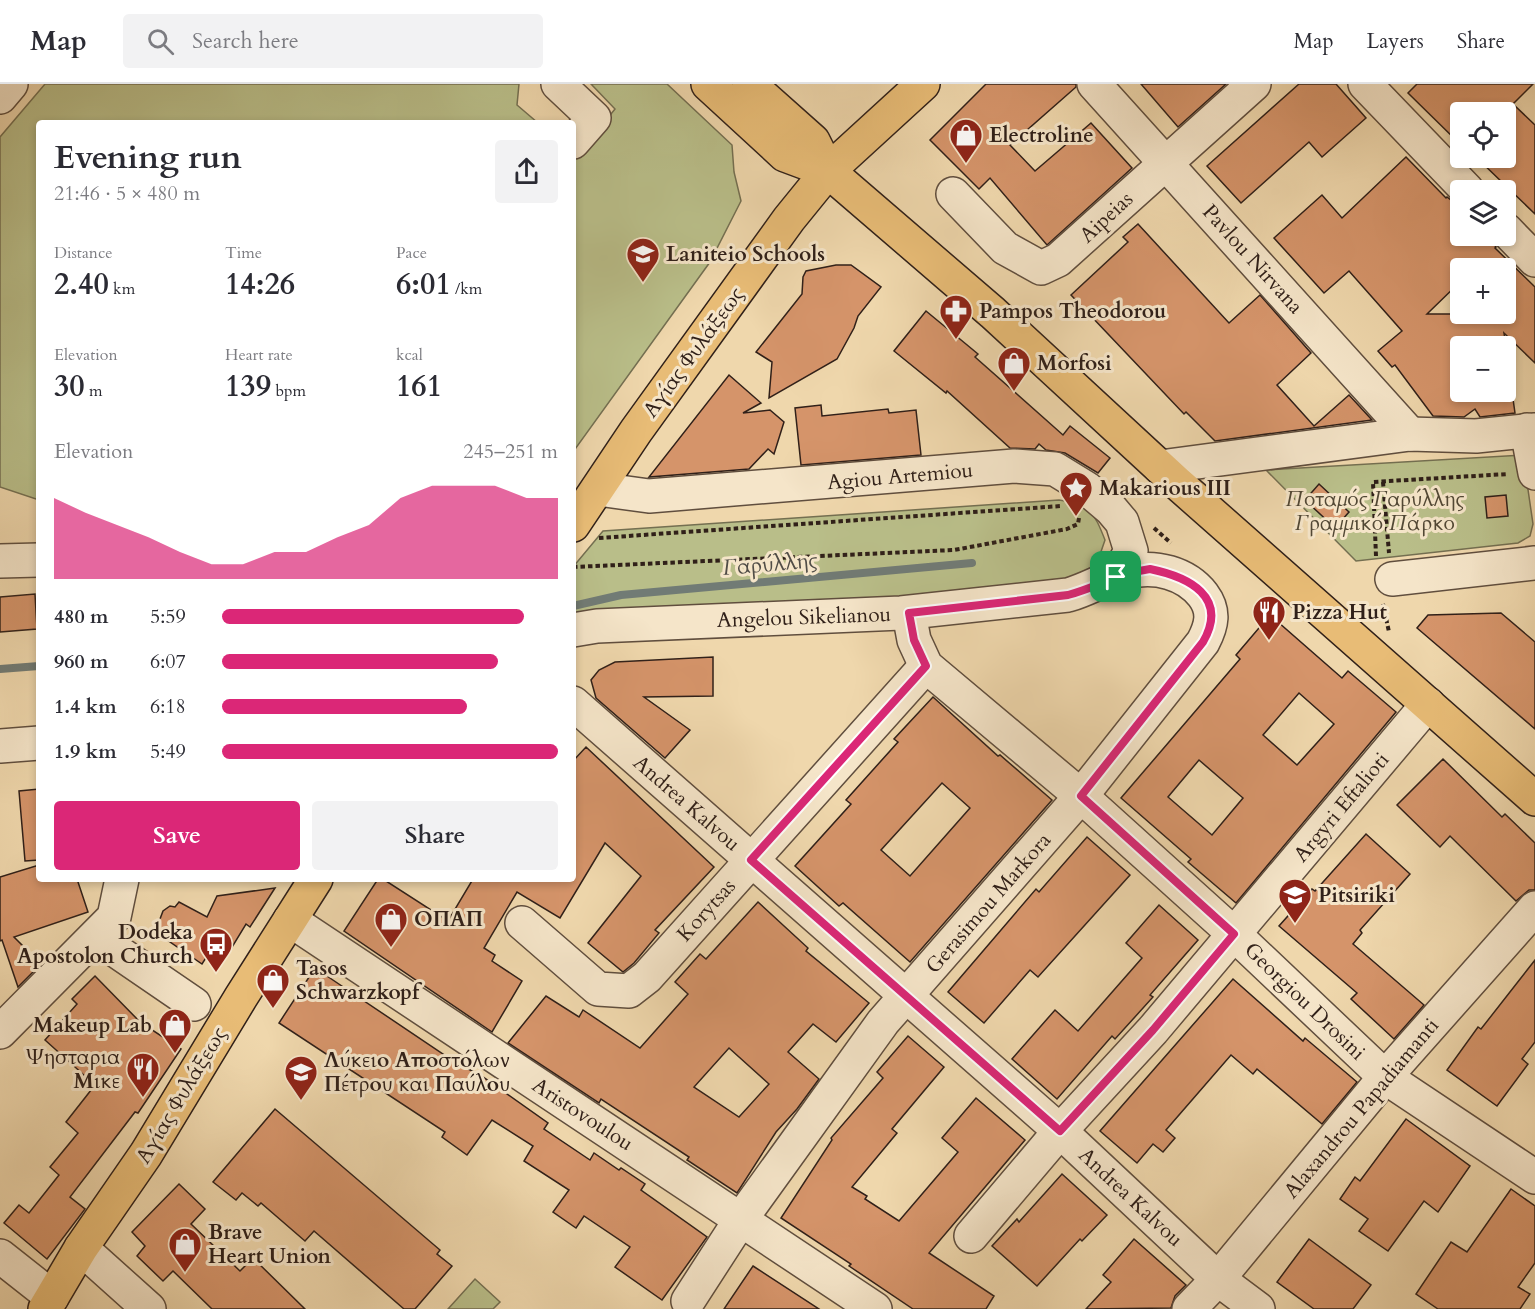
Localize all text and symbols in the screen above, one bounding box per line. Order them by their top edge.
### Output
search box [123,14,543,68]
text: Map [30,22,87,60]
icon: search [144,25,177,58]
text: Search here [192,26,299,56]
text: Map [1294,27,1334,56]
text: Layers [1367,27,1424,56]
text: Share [1457,27,1505,56]
map controls [1450,102,1516,402]
button: locate [1450,102,1516,168]
shop icon: Electroline [948,117,984,164]
place label: Electroline [989,121,1094,150]
text: Evening run [54,135,242,180]
button: share [495,140,558,203]
text: 21:46 · 5 × 480 m [54,180,200,207]
button: layers [1450,180,1516,246]
street label: Aipeias [1073,185,1139,250]
street label: Pavlou Nirvana [1196,198,1310,320]
school or university icon: Laniteio Schools [625,236,661,283]
place label: Laniteio Schools [666,240,825,269]
text: Distance [54,242,112,264]
text: Time [225,242,262,264]
text: Pace [396,242,427,264]
button: + [1450,258,1516,324]
text: 2.40 [54,264,109,305]
text: 14:26 [225,264,295,305]
text: 6:01 [396,264,451,305]
text: km [109,278,135,300]
text: /km [451,278,482,300]
street label: Αγίας Φυλάξεως [636,281,751,423]
pharmacy icon: Pampos Theodorou [938,293,974,340]
place label: Pampos Theodorou [979,297,1166,326]
button: − [1450,336,1516,402]
text: Elevation [54,344,118,366]
text: Heart rate [225,344,293,366]
text: kcal [396,344,423,366]
shop icon: Morfosi [996,345,1032,392]
place label: Morfosi [1037,349,1112,378]
text: 30 [54,366,85,407]
text: 139 [225,366,271,407]
text: 161 [396,366,442,407]
text: m [85,380,103,402]
text: bpm [271,380,306,402]
text: Elevation [54,438,133,465]
text: 245–251 m [463,438,558,465]
street label: Agiou Artemiou [826,456,974,497]
place icon: Makarious III [1058,470,1094,517]
place label: Makarious III [1099,474,1231,503]
park label: Ποταμός Γαρύλλης Γραμμικό Πάρκο [1286,485,1464,538]
water label: Γαρύλλης [721,545,819,583]
pin [1090,551,1141,602]
icon: arrive [1099,560,1132,593]
restaurant icon: Pizza Hut [1251,594,1287,641]
place label: Pizza Hut [1292,598,1387,627]
street label: Angelou Sikelianou [716,600,892,635]
text: 480 m [54,603,109,630]
text: 5:59 [150,603,186,630]
text: 960 m [54,648,109,675]
text: 6:07 [150,648,186,675]
text: 1.4 km [54,693,117,720]
text: 6:18 [150,693,186,720]
text: 1.9 km [54,738,117,765]
text: 5:49 [150,738,186,765]
street label: Argyri Eftalioti [1287,746,1396,868]
street label: Andrea Kalvou [627,749,747,858]
button: Save [54,801,300,870]
button: Share [312,801,558,870]
street label: Gerasimou Markora [919,827,1058,980]
street label: Korytsas [670,873,742,948]
school or university icon: Pitsiriki [1277,877,1313,924]
place label: Pitsiriki [1318,881,1395,910]
shop icon: ΟΠΑΠ [373,901,409,948]
place label: ΟΠΑΠ [414,905,483,934]
place label: Dodeka Apostolon Church [17,918,194,971]
bus stop icon: Dodeka Apostolon Church [198,926,234,973]
street label: Georgiou Drosini [1238,936,1372,1067]
place label: Tasos Schwarzkopf [296,954,423,1007]
shop icon: Tasos Schwarzkopf [255,962,291,1009]
shop icon: Makeup Lab [157,1007,193,1054]
place label: Makeup Lab [33,1011,152,1040]
street label: Alaxandrou Papadiamanti [1277,1012,1446,1205]
street label: Αγίας Φυλάξεως [129,1021,234,1169]
place label: Ψησταρια Μικε [26,1043,120,1096]
place label: Λύκειο Αποστόλων Πέτρου και Παύλου [324,1046,510,1099]
restaurant icon: Ψησταρια Μικε [125,1051,161,1098]
school or university icon: Λύκειο Αποστόλων Πέτρου και Παύλου [283,1054,319,1101]
street label: Aristovoulou [527,1071,639,1158]
street label: Andrea Kalvou [1072,1141,1189,1253]
place label: Brave Heart Union [208,1218,331,1271]
shop icon: Brave Heart Union [167,1226,203,1273]

